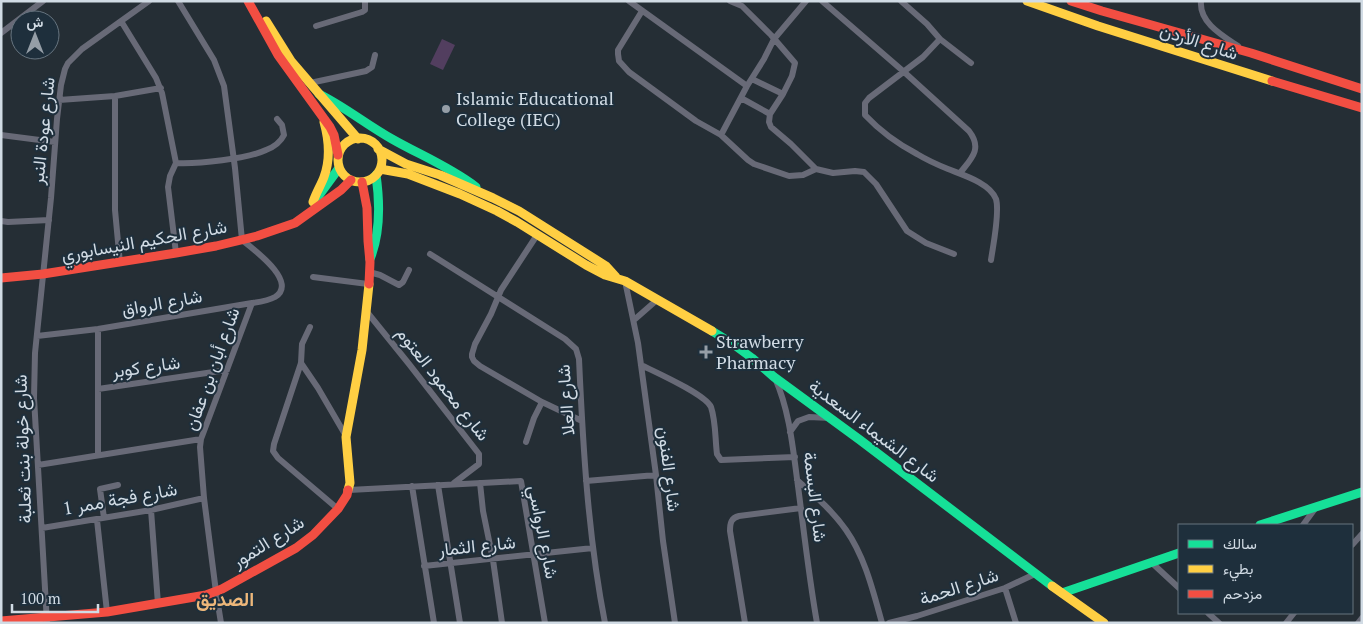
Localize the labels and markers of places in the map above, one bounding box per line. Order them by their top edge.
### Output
place label: Islamic Educational College (IEC) [456,86,614,131]
marker: Islamic Educational College (IEC) [440,103,452,115]
place label: Strawberry Pharmacy [716,329,804,374]
marker: Strawberry Pharmacy [700,346,712,358]

